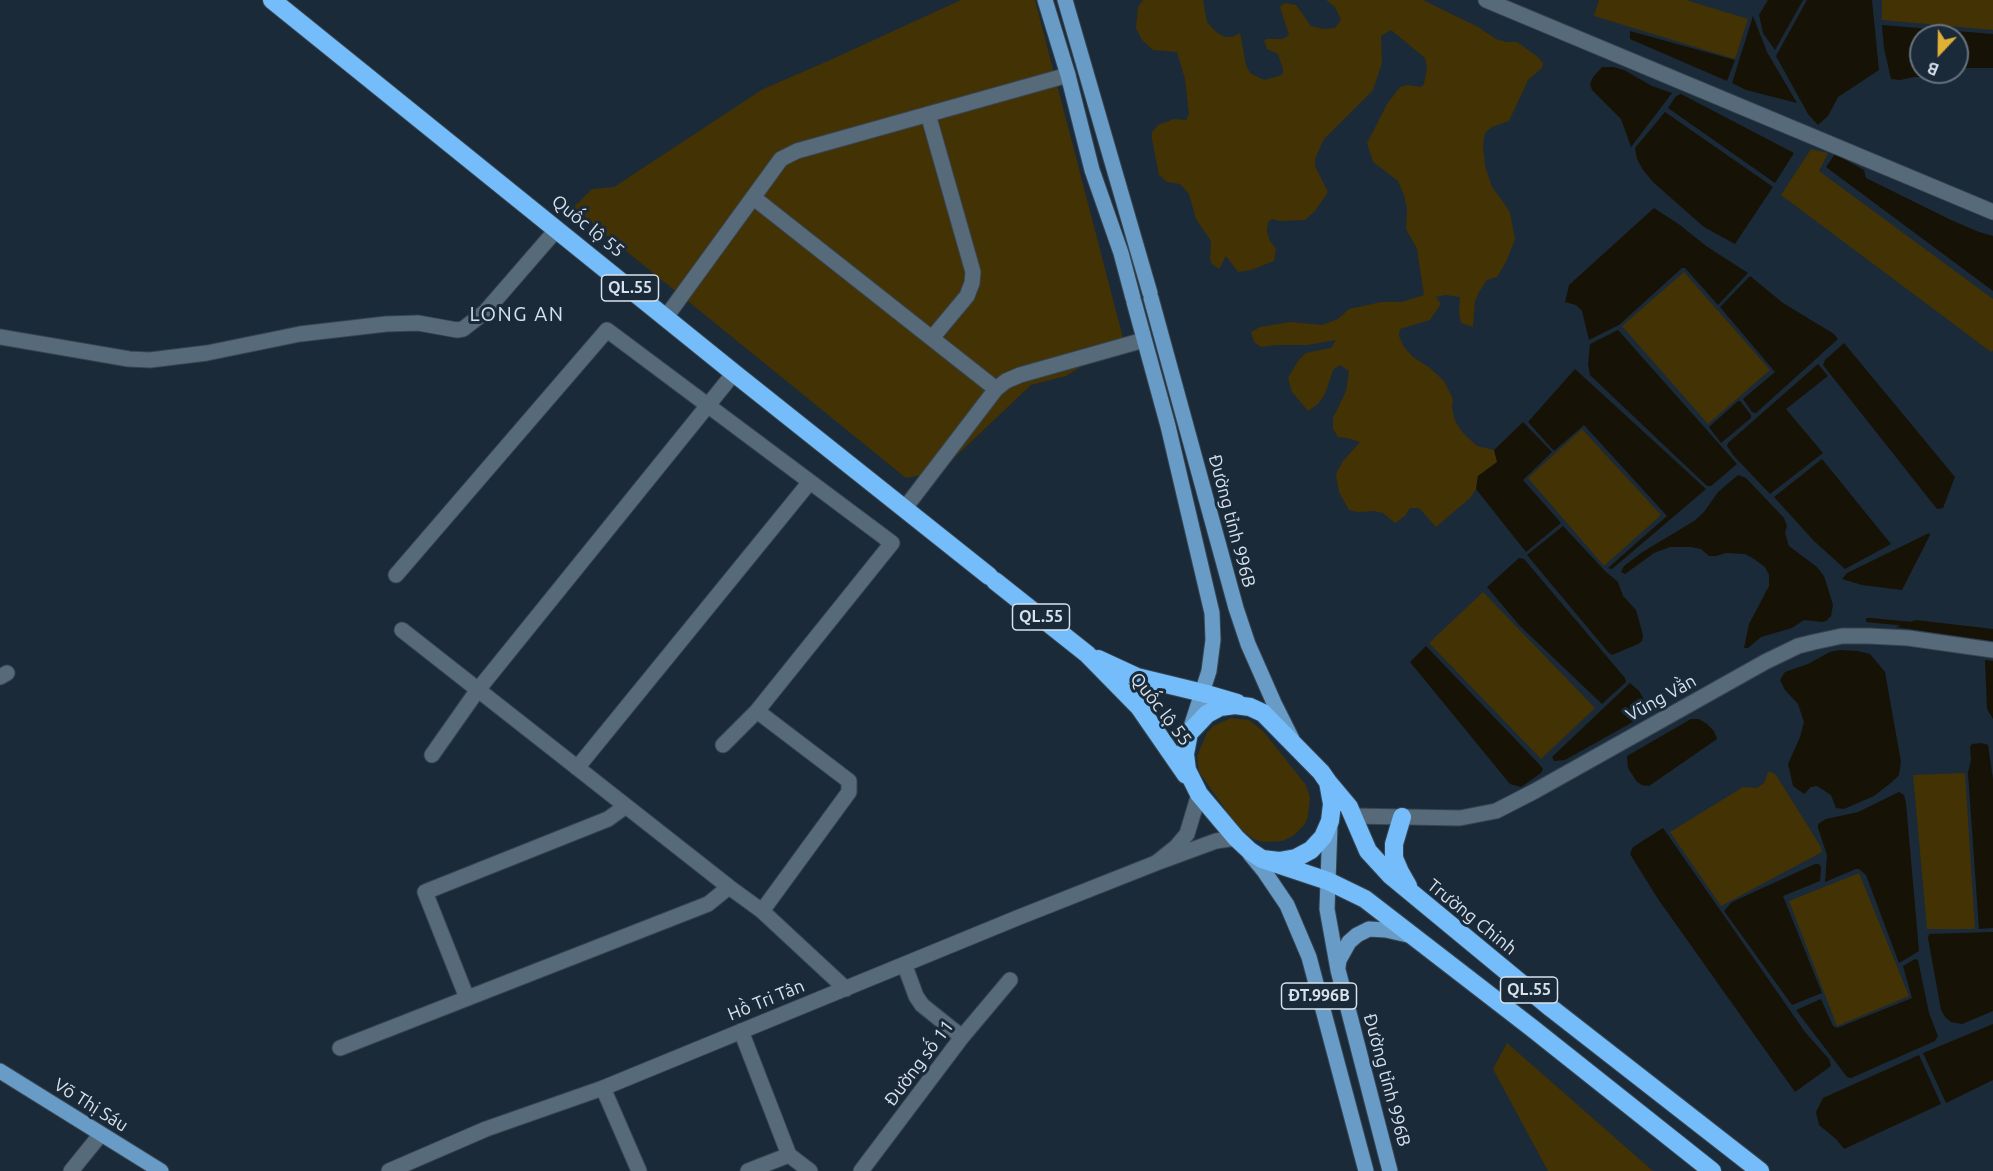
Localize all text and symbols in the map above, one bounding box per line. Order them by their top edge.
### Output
north arrow [1909,24,1969,84]
text: B [1925,59,1941,79]
street label: Quốc lộ 55 [547,190,629,262]
road number: QL.55 [602,275,658,301]
district label: LONG AN [470,302,564,326]
street label: Đường tỉnh 996B [1204,452,1260,590]
road number: QL.55 [1012,604,1070,630]
street label: Quốc lộ 55 [1126,668,1196,750]
street label: Vũng Vằn [1622,670,1700,726]
street label: Trường Chinh [1423,874,1521,960]
street label: Hồ Tri Tân [725,975,807,1025]
road number: QL.55 [1500,977,1558,1003]
road number: ĐT.996B [1282,983,1356,1009]
street label: Đường tỉnh 996B [1359,1011,1415,1149]
street label: Đường số 11 [880,1016,958,1110]
street label: Võ Thị Sáu [50,1074,132,1136]

